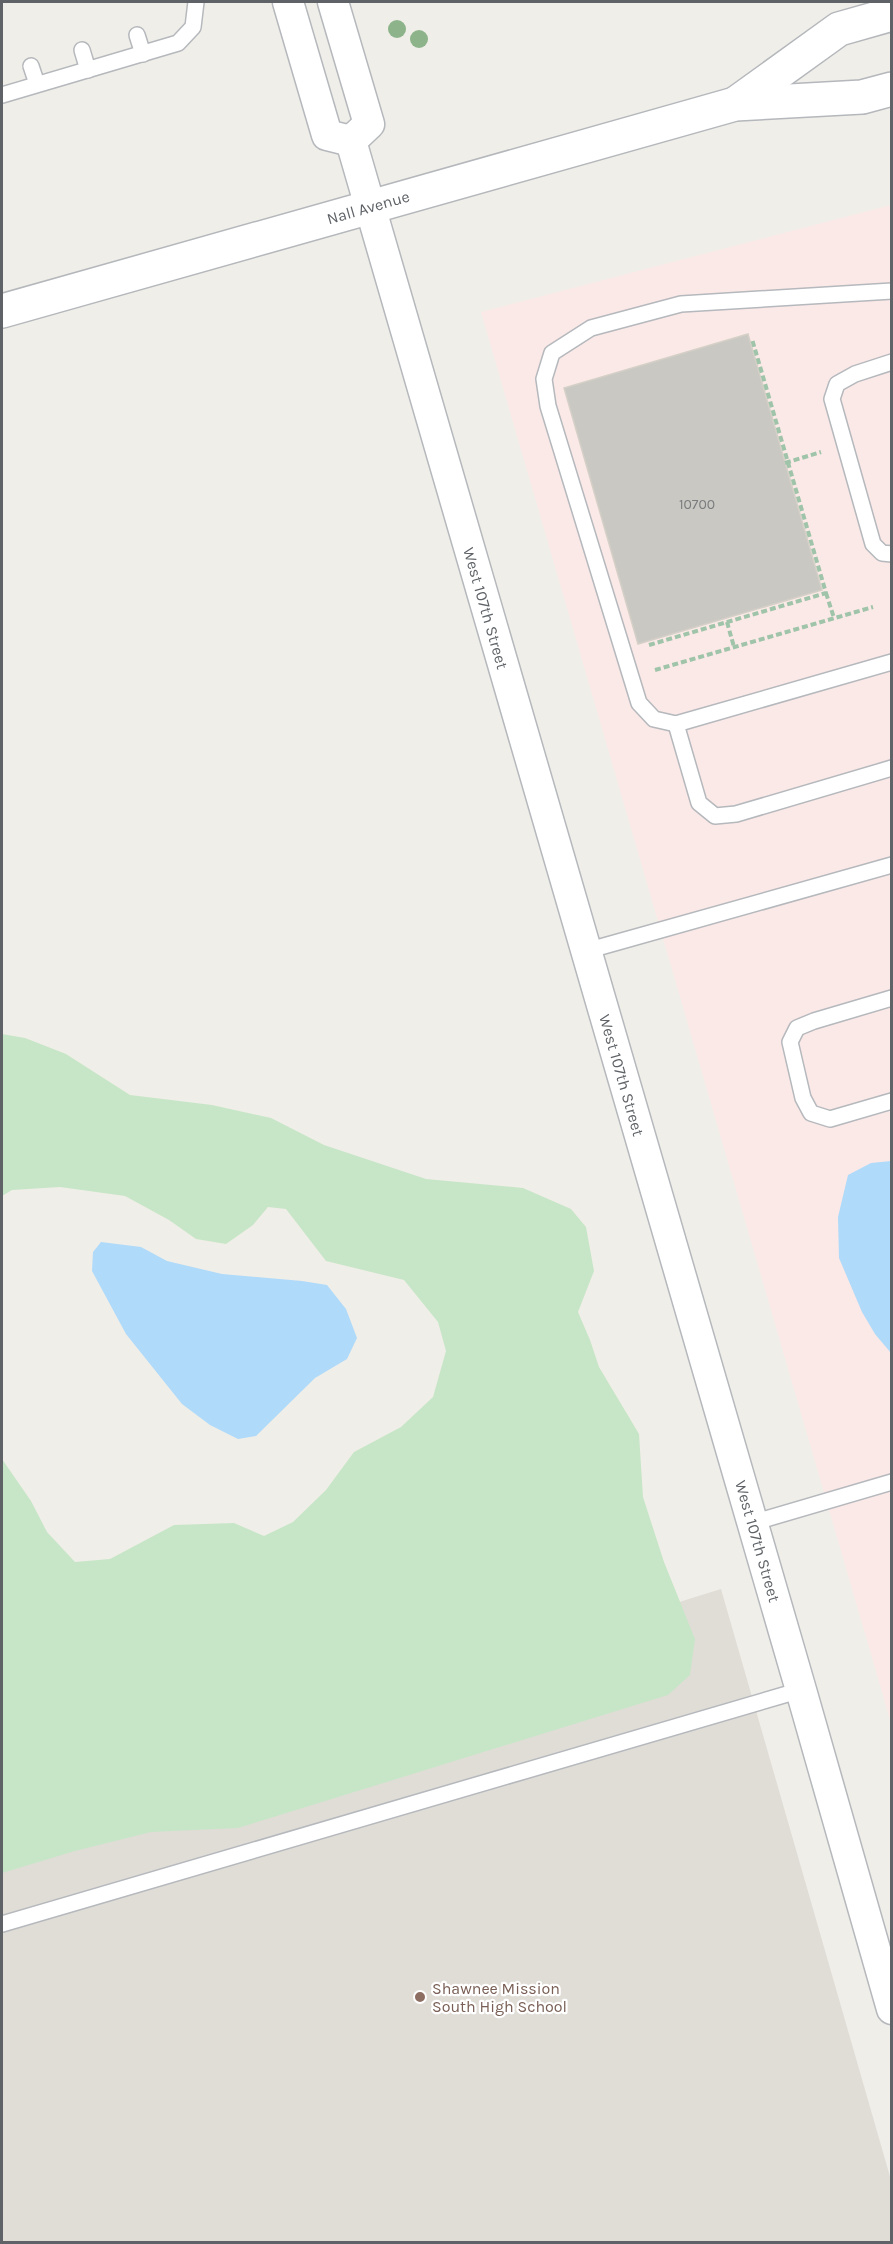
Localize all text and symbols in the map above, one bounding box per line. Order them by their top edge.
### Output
street label: Nall Avenue [325,187,412,228]
house number: 10700 [679,496,715,513]
street label: West 107th Street [459,545,512,671]
street label: West 107th Street [595,1012,648,1138]
street label: West 107th Street [731,1478,784,1604]
place label: Shawnee Mission South High School [432,1979,567,2016]
marker: Shawnee Mission South High School [413,1990,427,2004]

